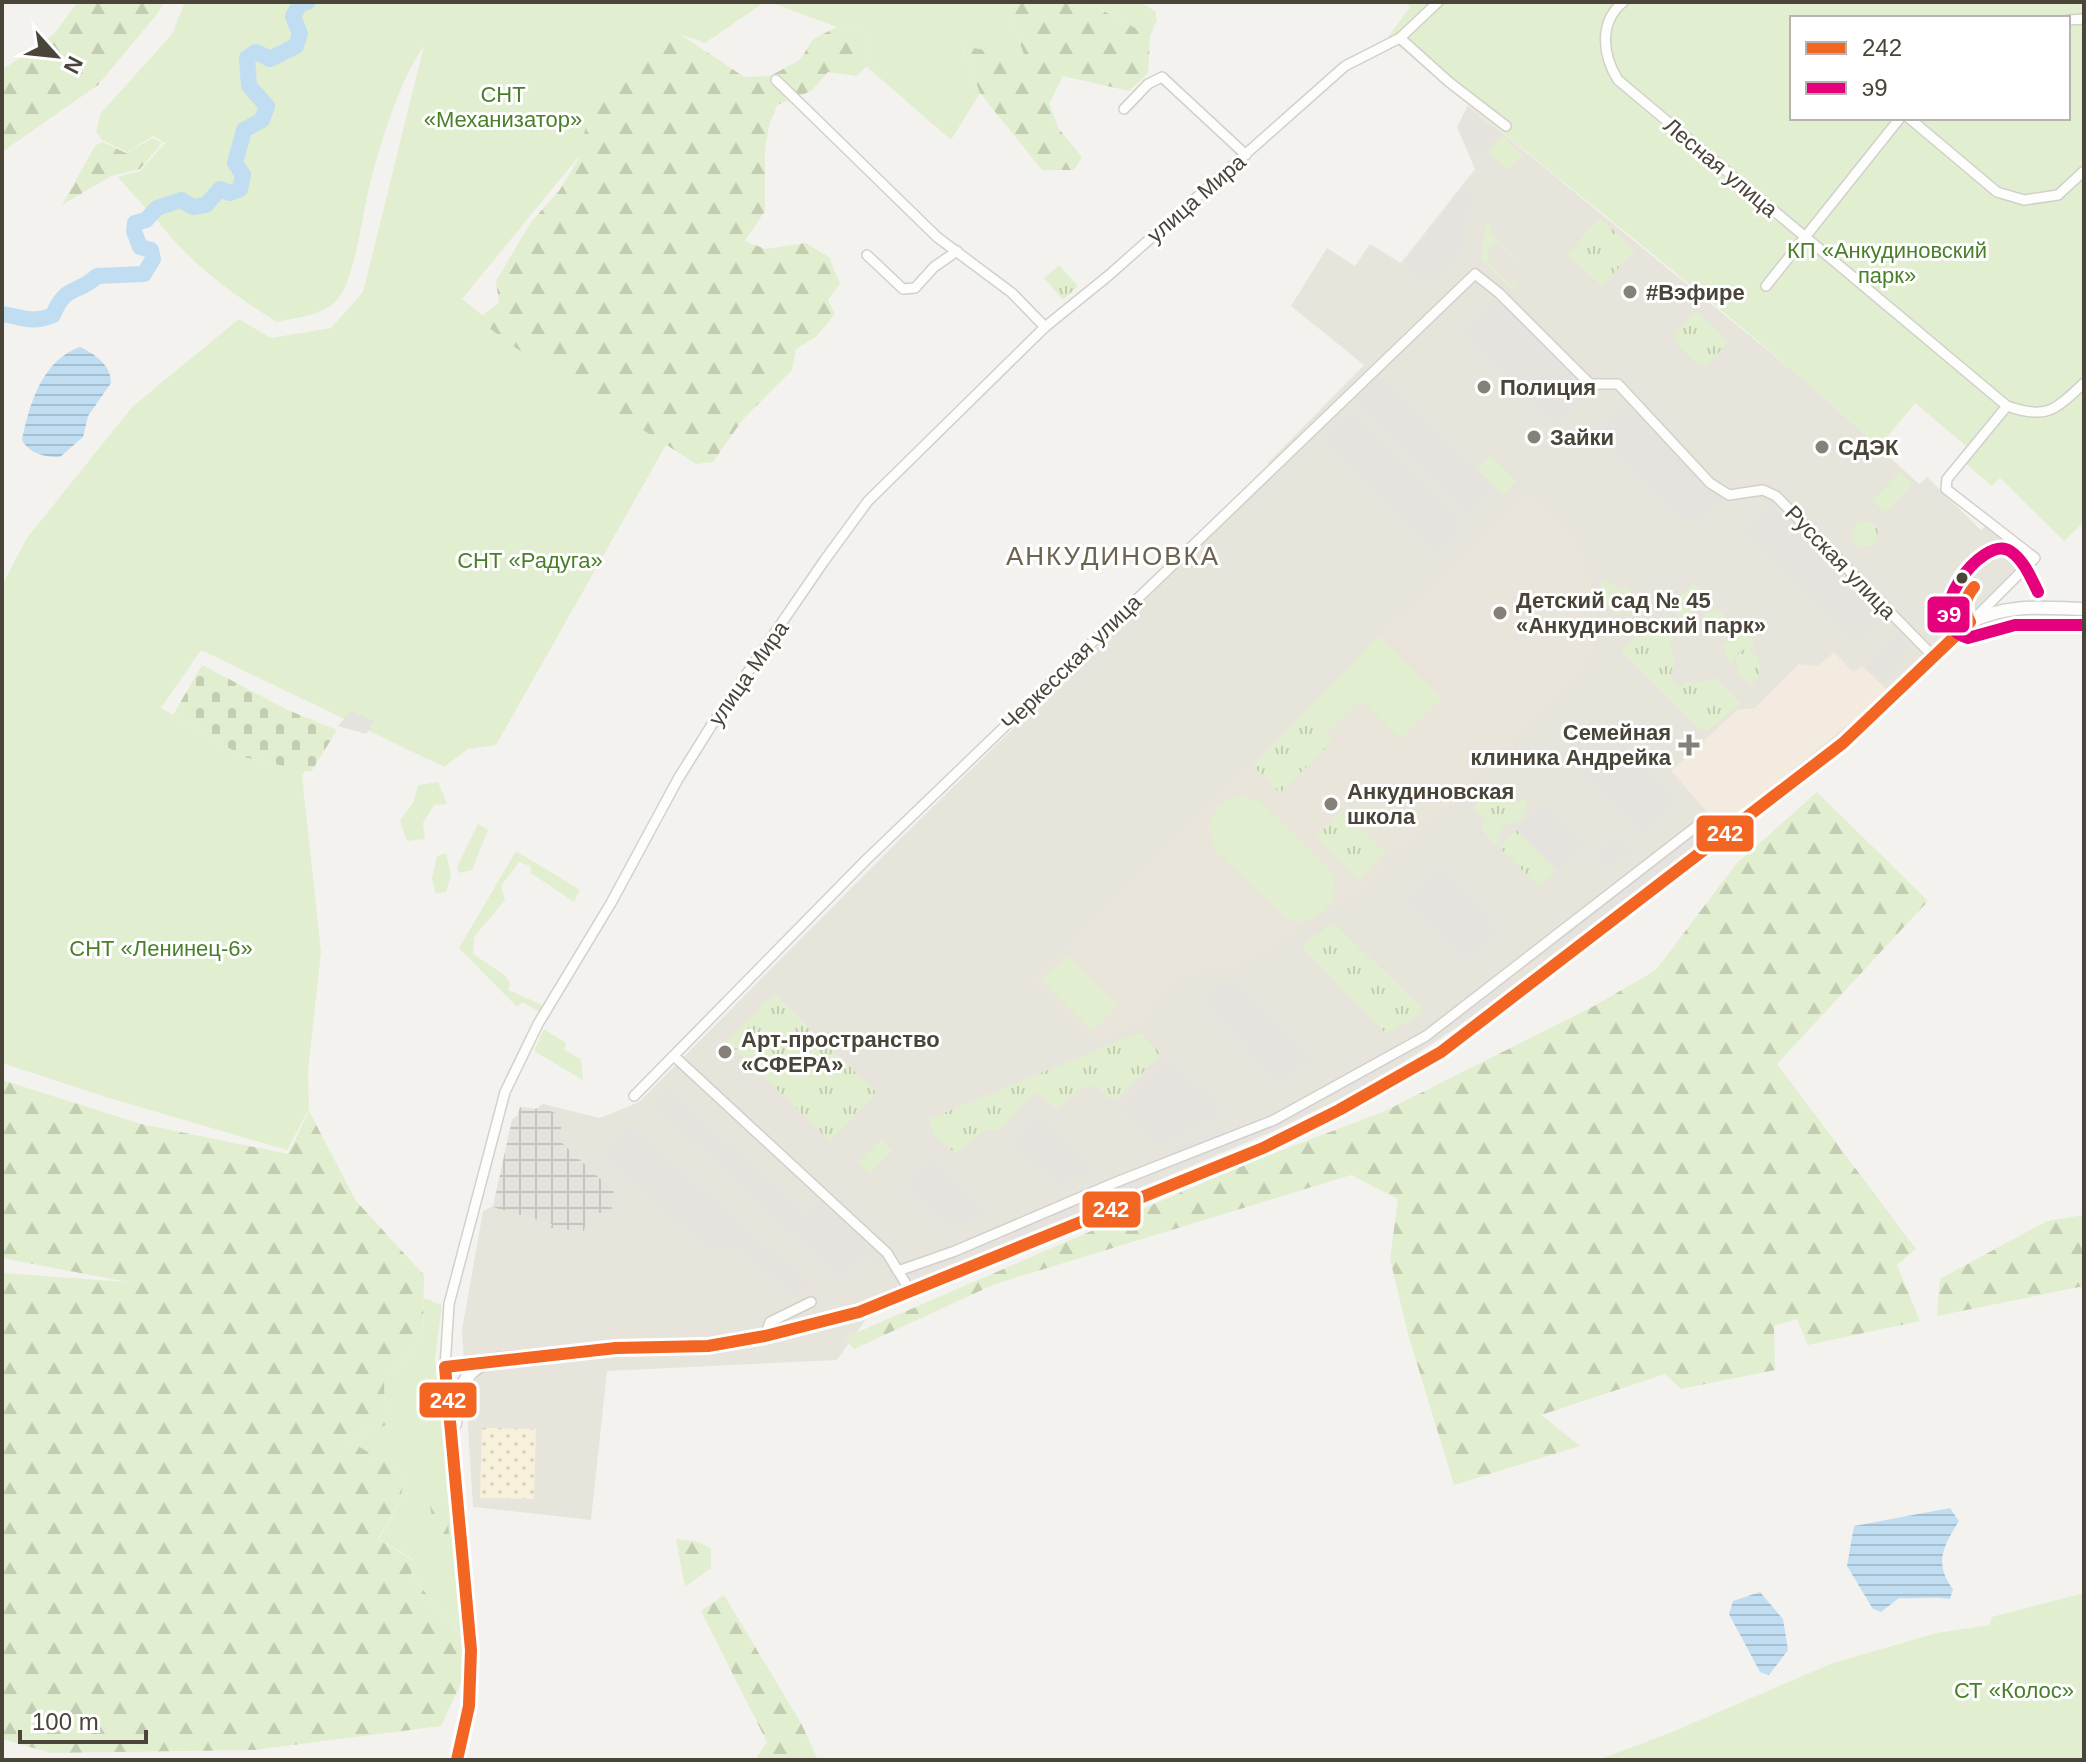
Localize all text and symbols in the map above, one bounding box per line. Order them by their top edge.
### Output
north arrow [16,16,96,96]
legend [1790,16,2070,120]
text: 242 [1862,34,1902,61]
text: N [59,52,88,78]
text: э9 [1862,74,1888,101]
park label: СНТ «Механизатор» [424,82,582,132]
street label: Лесная улица [1659,113,1783,223]
street label: улица Мира [1142,149,1251,248]
park label: КП «Анкудиновский парк» [1787,238,1987,288]
place label: #Вэфире [1646,280,1745,305]
marker: #Вэфире [1621,283,1639,301]
place label: Полиция [1500,375,1596,400]
marker: Полиция [1475,378,1493,396]
place label: Зайки [1550,425,1614,450]
marker: Зайки [1525,428,1543,446]
place label: СДЭК [1838,435,1899,460]
marker: СДЭК [1813,438,1831,456]
street label: Русская улица [1780,500,1902,625]
district label: АНКУДИНОВКА [1006,541,1220,571]
park label: СНТ «Радуга» [457,548,603,573]
unlabelled marker [1954,570,1970,586]
place label: Детский сад № 45 «Анкудиновский парк» [1516,588,1766,638]
street label: Черкесская улица [996,589,1147,735]
line badge: э9 [1926,595,1971,634]
text: э9 [1937,602,1961,627]
marker: Детский сад № 45 «Анкудиновский парк» [1491,604,1509,622]
street label: улица Мира [703,616,794,730]
place label: Семейная клиника Андрейка [1470,720,1672,770]
marker: Семейная клиника Андрейка [1678,734,1700,756]
place label: Анкудиновская школа [1347,779,1514,829]
marker: Анкудиновская школа [1322,795,1340,813]
line badge: 242 [1695,814,1755,853]
text: 242 [1707,821,1743,846]
park label: СНТ «Ленинец-6» [69,936,253,961]
place label: Арт-пространство «СФЕРА» [741,1027,940,1077]
marker: Арт-пространство «СФЕРА» [716,1043,734,1061]
line badge: 242 [1081,1190,1142,1229]
text: 242 [1093,1197,1129,1222]
line badge: 242 [418,1381,478,1419]
text: 242 [430,1388,466,1413]
park label: СТ «Колос» [1954,1678,2074,1703]
scale bar [20,1694,146,1744]
text: 100 m [32,1708,99,1735]

